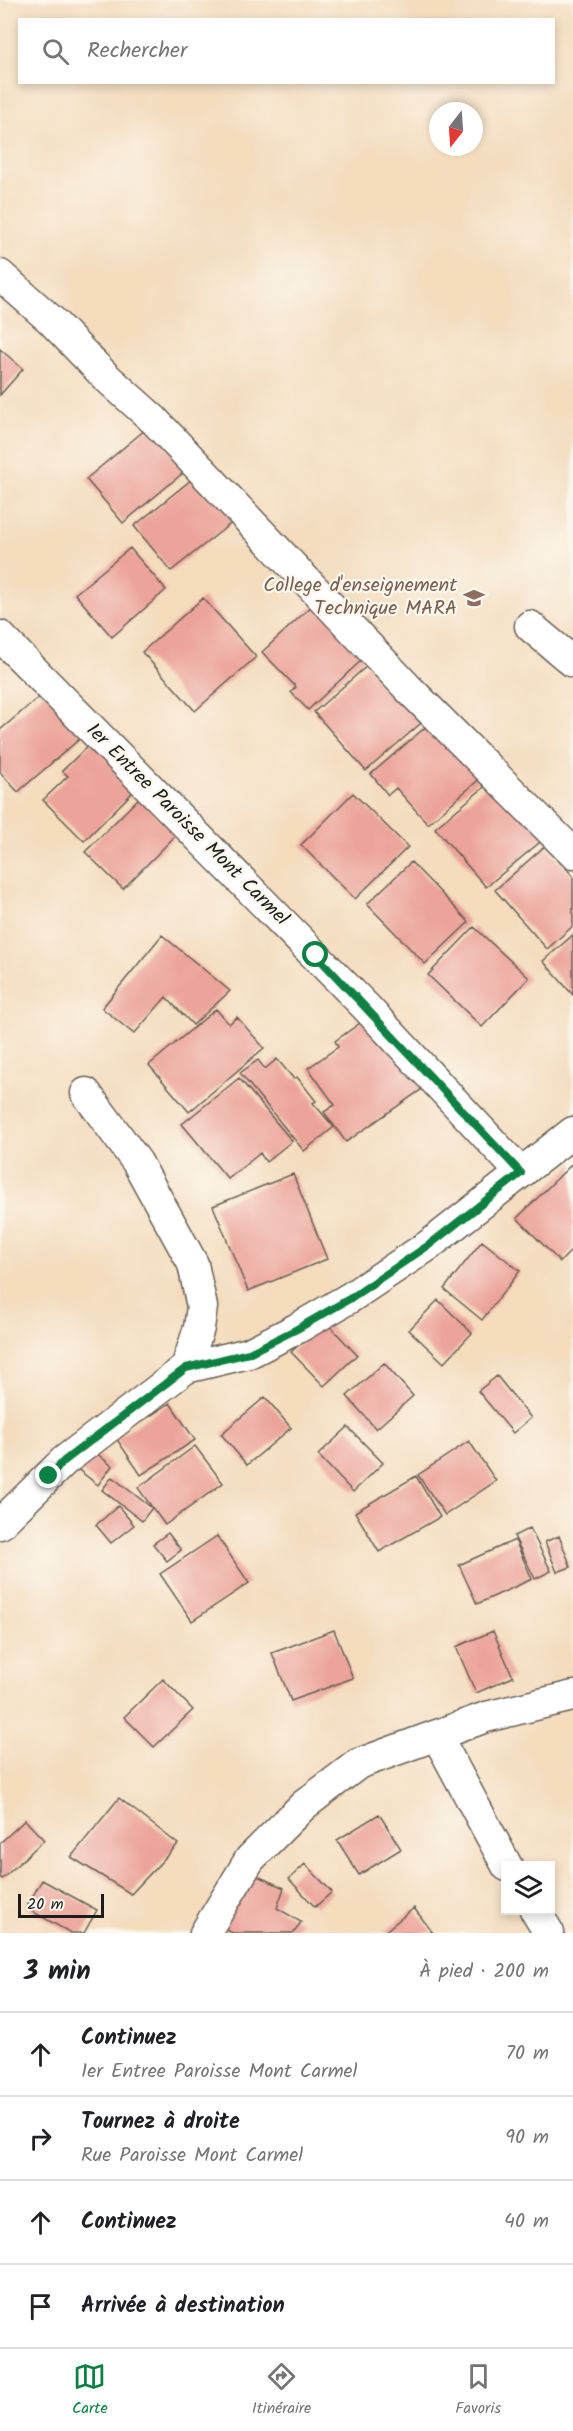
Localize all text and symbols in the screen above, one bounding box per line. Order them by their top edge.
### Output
search box [18,18,555,84]
text: Rechercher [87,34,187,69]
icon: search [39,35,72,68]
north arrow [429,102,483,156]
place label: College d'enseignement Technique MARA [263,570,457,625]
school or university icon: College d'enseignement Technique MARA [462,586,486,610]
street label: 1er Entree Paroisse Mont Carmel [78,716,296,934]
route start [302,941,328,967]
route end [35,1462,61,1488]
map controls [501,1861,555,1915]
button: layers [501,1861,555,1915]
scale bar [18,1891,104,1918]
text: 20 m [27,1892,63,1917]
text: 3 min [24,1951,91,1993]
text: À pied · 200 m [419,1956,549,1988]
text: Continuez [81,2021,177,2056]
icon: ahead [24,2038,57,2071]
text: 70 m [506,2038,549,2070]
text: 1er Entree Paroisse Mont Carmel [81,2056,357,2088]
text: Tournez à droite [81,2105,240,2140]
icon: right [24,2122,57,2155]
text: 90 m [505,2122,549,2154]
text: Rue Paroisse Mont Carmel [81,2140,303,2172]
text: Continuez [81,2205,177,2240]
icon: ahead [24,2206,57,2239]
text: 40 m [504,2206,549,2238]
text: Arrivée à destination [81,2289,285,2324]
icon: arrive [24,2290,57,2323]
tab: Carte [72,2360,108,2421]
tab: Itinéraire [252,2360,311,2421]
tab: Favoris [455,2360,501,2421]

